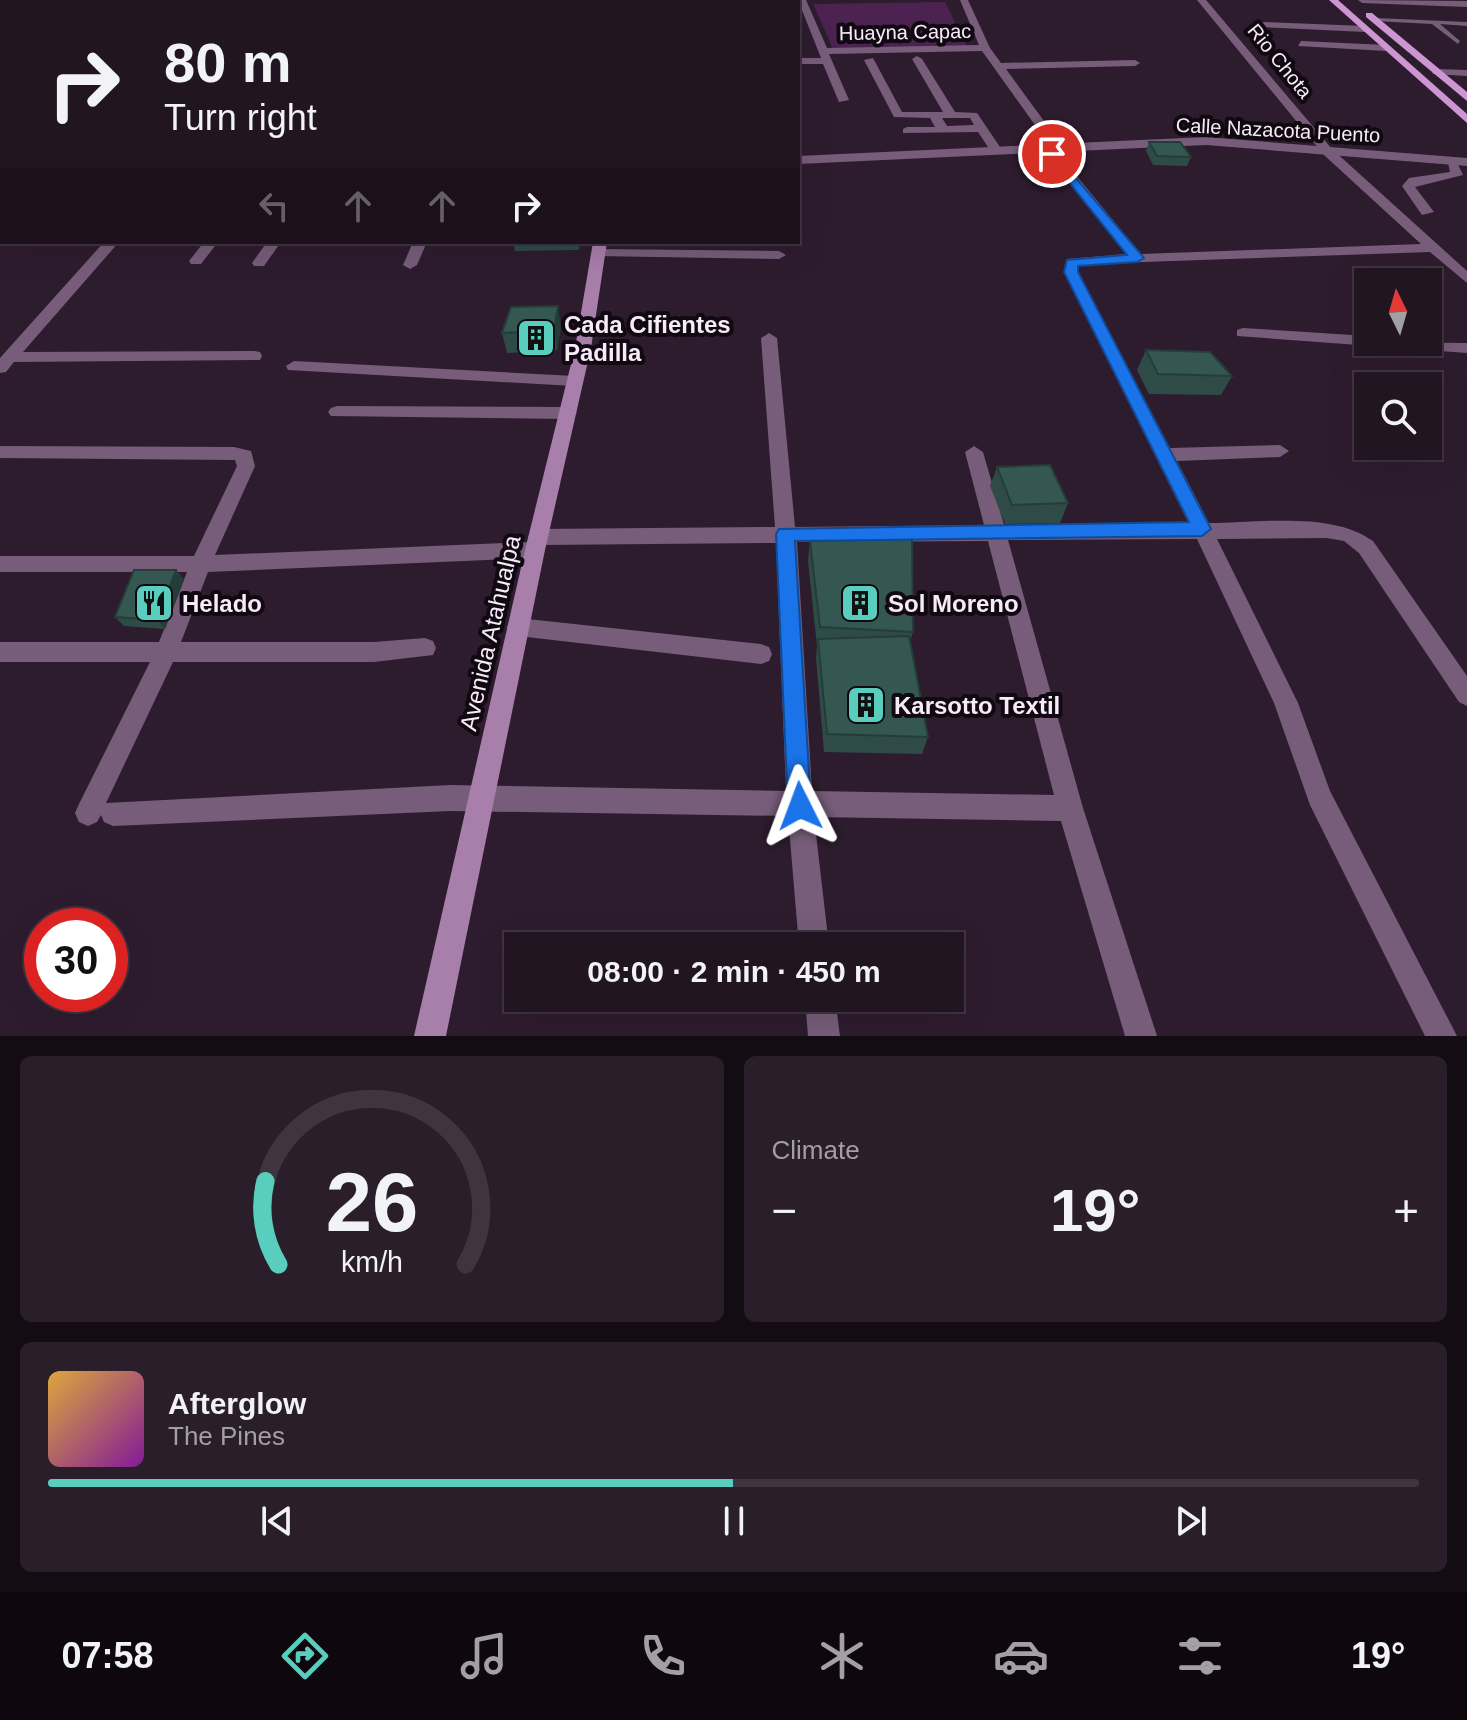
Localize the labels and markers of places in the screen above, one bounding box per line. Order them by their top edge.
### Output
pin [1018,120,1086,188]
place label: Cada Cifientes Padilla [564,311,731,366]
building icon: Cada Cifientes Padilla [515,317,557,359]
restaurant icon: Helado [133,582,175,624]
building icon: Sol Moreno [839,582,881,624]
place label: Helado [182,590,262,617]
place label: Sol Moreno [888,590,1019,617]
building icon: Karsotto Textil [845,684,887,726]
place label: Karsotto Textil [894,692,1060,719]

